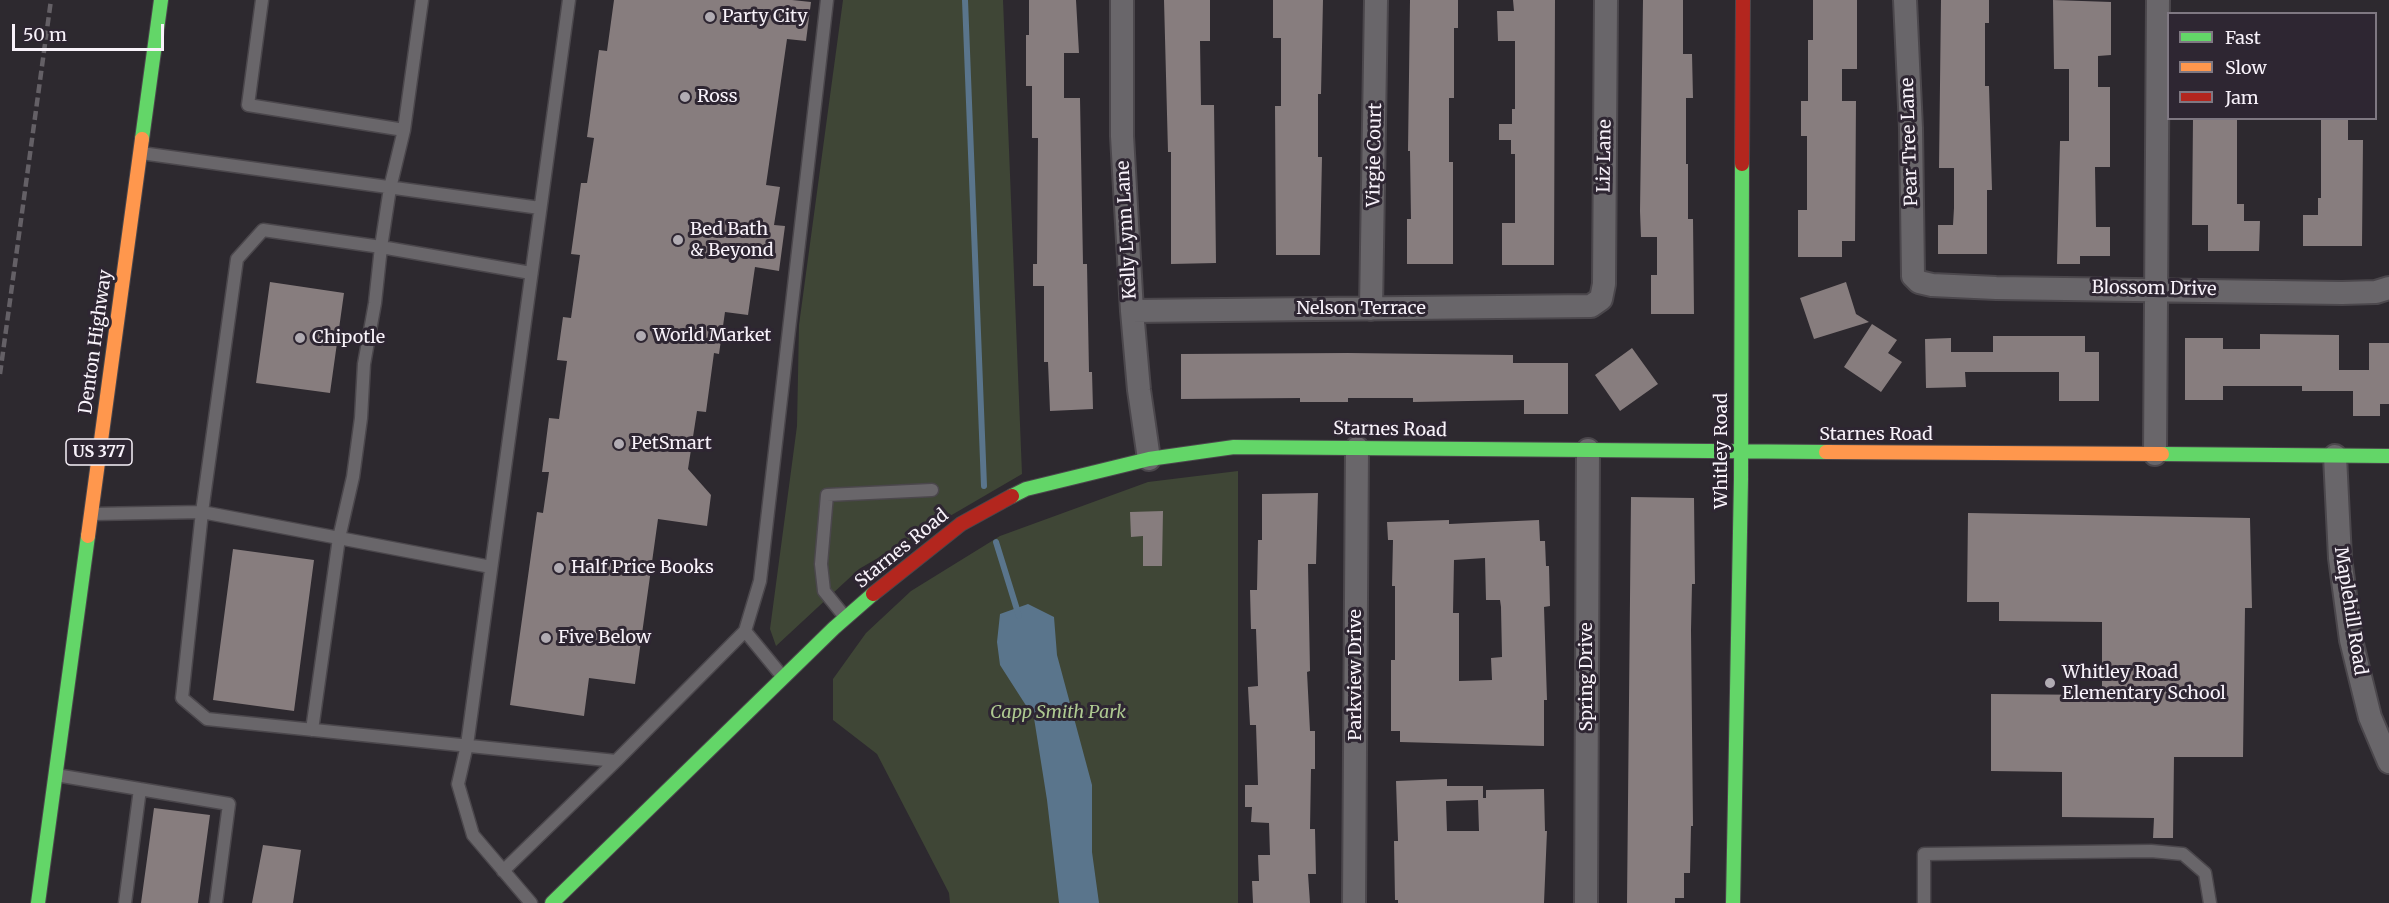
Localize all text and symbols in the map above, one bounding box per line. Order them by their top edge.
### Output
place label: Party City [722,6,808,28]
marker: Party City [703,10,717,24]
scale bar [15,12,166,50]
legend [2167,12,2377,120]
text: 50 m [23,23,67,46]
text: Fast [2225,26,2261,49]
text: Slow [2225,56,2267,79]
street label: Pear Tree Lane [1897,77,1923,207]
place label: Ross [697,86,737,108]
text: Jam [2225,86,2259,109]
marker: Ross [678,90,692,104]
street label: Virgie Court [1363,103,1387,207]
street label: Liz Lane [1594,119,1616,193]
street label: Kelly Lynn Lane [1113,160,1141,300]
place label: Bed Bath & Beyond [690,219,773,262]
marker: Bed Bath & Beyond [671,233,685,247]
street label: Denton Highway [75,268,117,416]
street label: Blossom Drive [2091,277,2217,301]
street label: Nelson Terrace [1296,298,1426,320]
place label: World Market [653,325,771,347]
place label: Chipotle [312,327,385,349]
marker: World Market [634,329,648,343]
marker: Chipotle [293,331,307,345]
street label: Whitley Road [1711,393,1733,509]
street label: Starnes Road [1333,418,1447,442]
street label: Starnes Road [1819,424,1933,446]
place label: PetSmart [631,433,712,455]
marker: PetSmart [612,437,626,451]
road number: US 377 [66,439,132,465]
street label: Starnes Road [851,505,953,593]
street label: Maplehill Road [2329,545,2371,677]
place label: Half Price Books [571,557,714,579]
marker: Half Price Books [552,561,566,575]
street label: Parkview Drive [1345,609,1367,741]
street label: Spring Drive [1576,622,1598,732]
place label: Five Below [558,627,651,649]
marker: Five Below [539,631,553,645]
place label: Whitley Road Elementary School [2062,662,2226,704]
marker: Whitley Road Elementary School [2043,676,2057,690]
park label: Capp Smith Park [990,702,1126,724]

